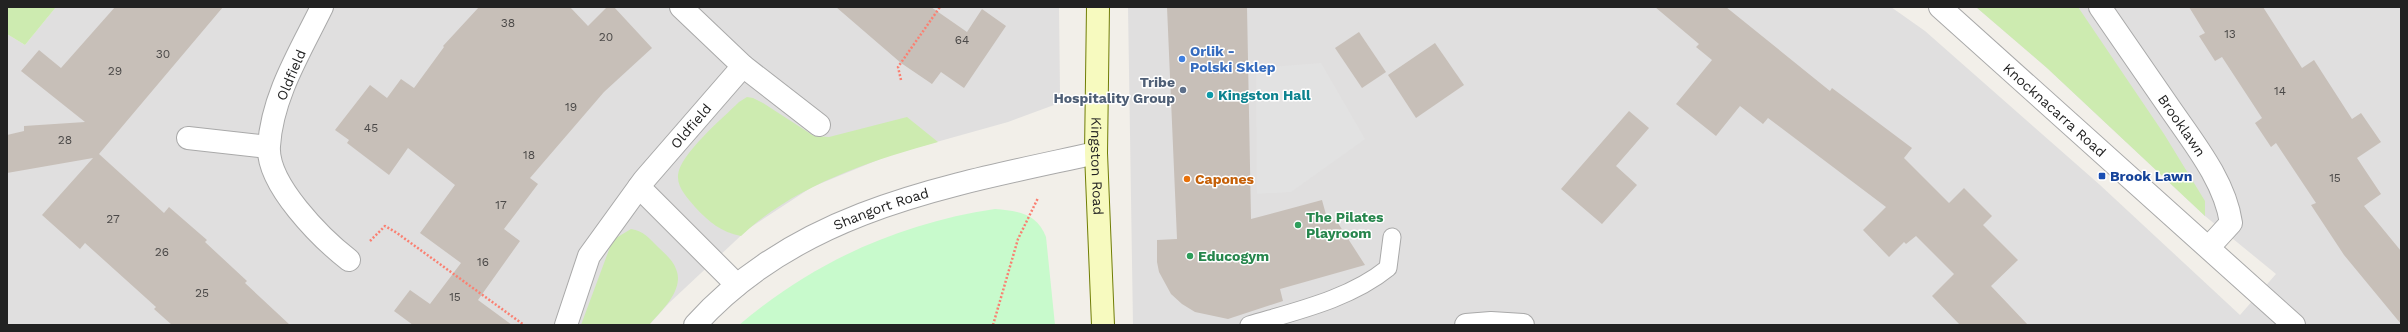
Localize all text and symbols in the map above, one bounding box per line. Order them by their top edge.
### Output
house number: 38 [501,16,515,30]
house number: 13 [2224,27,2236,41]
house number: 20 [599,30,613,44]
house number: 64 [955,33,969,47]
place label: Orlik - Polski Sklep [1190,43,1276,75]
house number: 30 [156,47,170,61]
street label: Oldfield [273,47,309,103]
marker: Orlik - Polski Sklep [1177,54,1187,64]
street label: Knocknacarra Road [2000,60,2109,160]
house number: 29 [108,64,122,78]
place label: Tribe Hospitality Group [1053,74,1175,106]
house number: 14 [2274,84,2286,98]
marker: Tribe Hospitality Group [1178,85,1188,95]
place label: Kingston Hall [1218,87,1311,103]
marker: Kingston Hall [1205,90,1215,100]
street label: Brooklawn [2155,91,2209,159]
house number: 19 [565,100,577,114]
street label: Oldfield [667,100,715,152]
street label: Kingston Road [1088,117,1107,215]
house number: 45 [364,121,378,135]
house number: 28 [58,133,72,147]
house number: 18 [523,148,535,162]
place label: Brook Lawn [2110,168,2192,184]
place label: Capones [1195,171,1255,187]
marker: Brook Lawn [2097,171,2107,181]
house number: 15 [2329,171,2341,185]
marker: Capones [1182,174,1192,184]
street label: Shangort Road [831,185,931,233]
house number: 17 [495,198,507,212]
place label: The Pilates Playroom [1306,209,1384,241]
house number: 27 [106,212,120,226]
marker: The Pilates Playroom [1293,220,1303,230]
house number: 26 [155,245,169,259]
place label: Educogym [1198,248,1269,264]
marker: Educogym [1185,251,1195,261]
house number: 16 [477,255,489,269]
house number: 25 [195,286,209,300]
house number: 15 [449,290,461,304]

